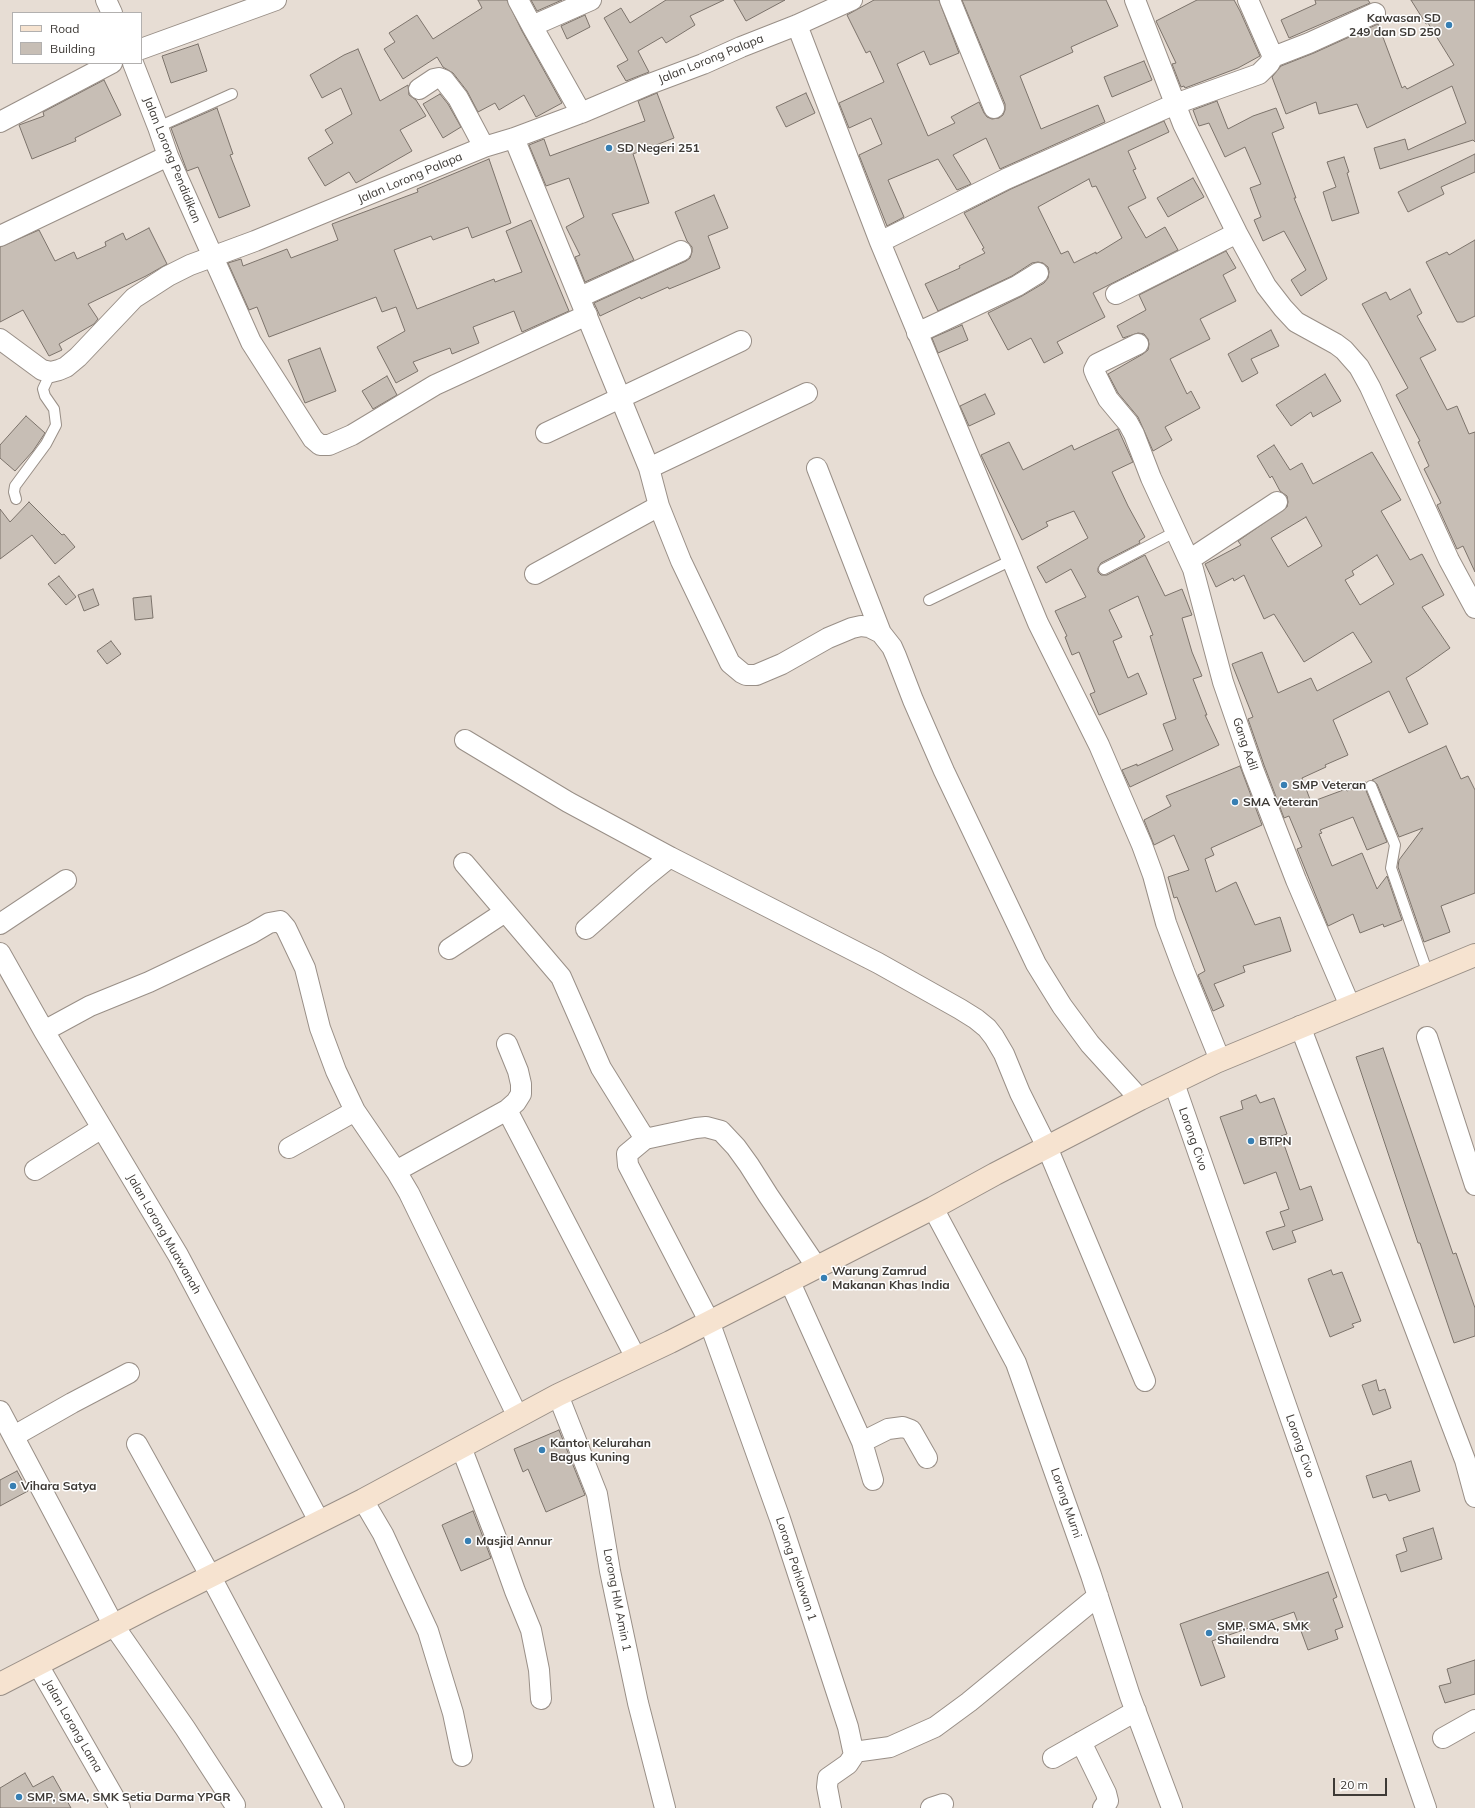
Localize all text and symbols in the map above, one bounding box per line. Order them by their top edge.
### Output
place label: Kawasan SD 249 dan SD 250 [1349,11,1441,39]
legend [12,12,142,64]
marker: Kawasan SD 249 dan SD 250 [1444,20,1454,30]
text: Road [50,21,79,36]
street label: Jalan Lorong Palapa [656,31,766,87]
text: Building [50,41,95,56]
street label: Jalan Lorong Pendidikan [140,95,204,225]
place label: SD Negeri 251 [617,141,700,155]
marker: SD Negeri 251 [604,143,614,153]
street label: Jalan Lorong Palapa [355,149,465,207]
street label: Gang Adil [1229,716,1261,772]
place label: SMP Veteran [1292,778,1366,792]
marker: SMP Veteran [1279,780,1289,790]
place label: SMA Veteran [1243,795,1318,809]
marker: SMA Veteran [1230,797,1240,807]
street label: Lorong Civo [1175,1105,1211,1173]
place label: BTPN [1259,1134,1292,1148]
marker: BTPN [1246,1136,1256,1146]
street label: Jalan Lorong Muawanah [124,1171,204,1297]
place label: Warung Zamrud Makanan Khas India [832,1264,950,1292]
marker: Warung Zamrud Makanan Khas India [819,1273,829,1283]
street label: Lorong Civo [1282,1412,1318,1480]
place label: Kantor Kelurahan Bagus Kuning [550,1436,651,1464]
marker: Kantor Kelurahan Bagus Kuning [537,1445,547,1455]
street label: Lorong Murni [1047,1466,1085,1540]
place label: Vihara Satya [21,1479,97,1493]
marker: Vihara Satya [8,1481,18,1491]
street label: Lorong Pahlawan 1 [772,1515,820,1623]
place label: Masjid Annur [476,1534,552,1548]
marker: Masjid Annur [463,1536,473,1546]
street label: Lorong HM Amin 1 [600,1548,634,1652]
place label: SMP, SMA, SMK Shailendra [1217,1619,1309,1647]
marker: SMP, SMA, SMK Shailendra [1204,1628,1214,1638]
street label: Jalan Lorong Lama [41,1677,105,1775]
scale bar [1335,1770,1389,1796]
text: 20 m [1340,1777,1368,1792]
place label: SMP, SMA, SMK Setia Darma YPGR [27,1790,231,1804]
marker: SMP, SMA, SMK Setia Darma YPGR [14,1792,24,1802]

